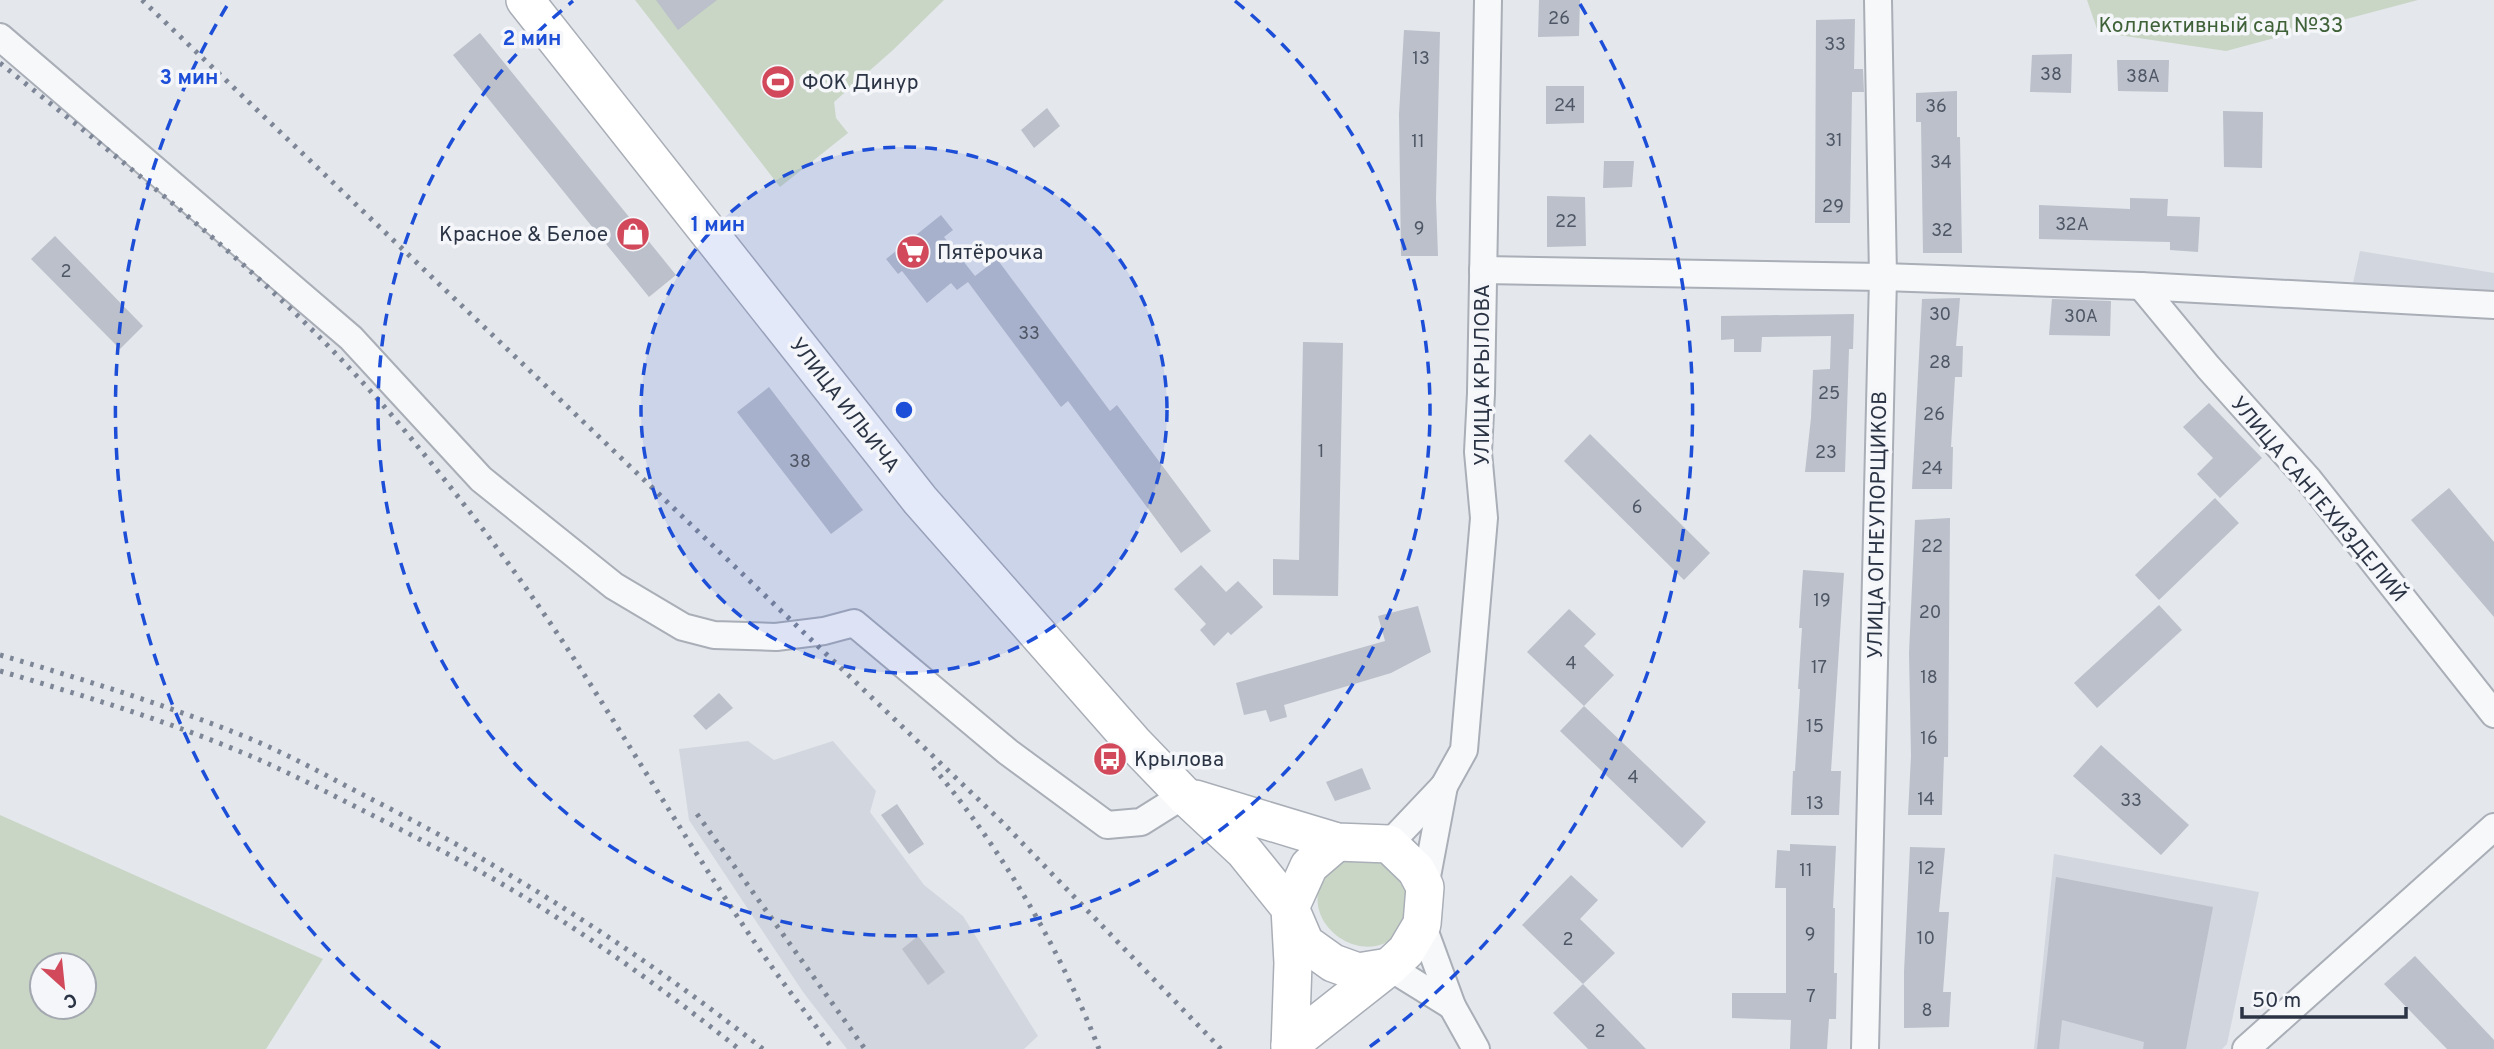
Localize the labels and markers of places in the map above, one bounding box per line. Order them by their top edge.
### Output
sports icon: ФОК Динур [759,63,797,101]
place label: ФОК Динур [802,70,919,97]
shop icon: Красное & Белое [614,215,652,253]
place label: Красное & Белое [439,222,608,249]
supermarket icon: Пятёрочка [894,233,932,271]
place label: Пятёрочка [937,240,1043,267]
centre of rings [892,398,916,422]
bus stop icon: Крылова [1091,740,1129,778]
place label: Крылова [1134,747,1224,774]

